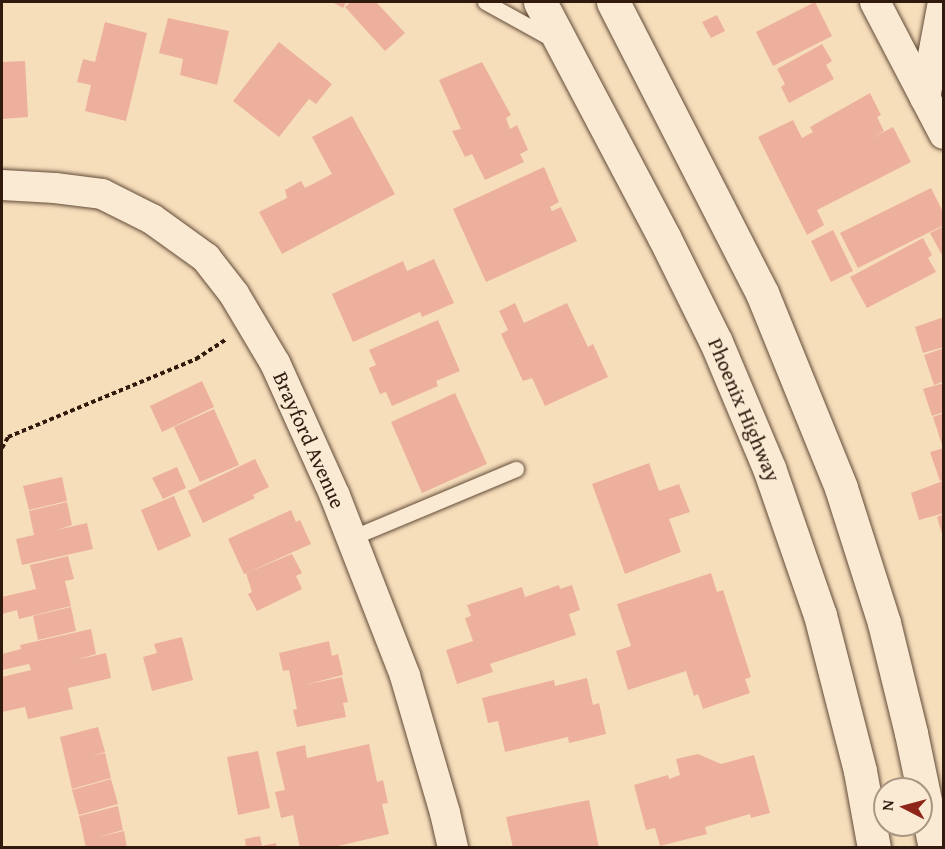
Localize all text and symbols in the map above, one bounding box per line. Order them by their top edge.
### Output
street label: Phoenix Highway [702,334,786,486]
street label: Brayford Avenue [268,368,350,512]
north arrow [873,777,933,837]
text: N [875,799,900,812]

